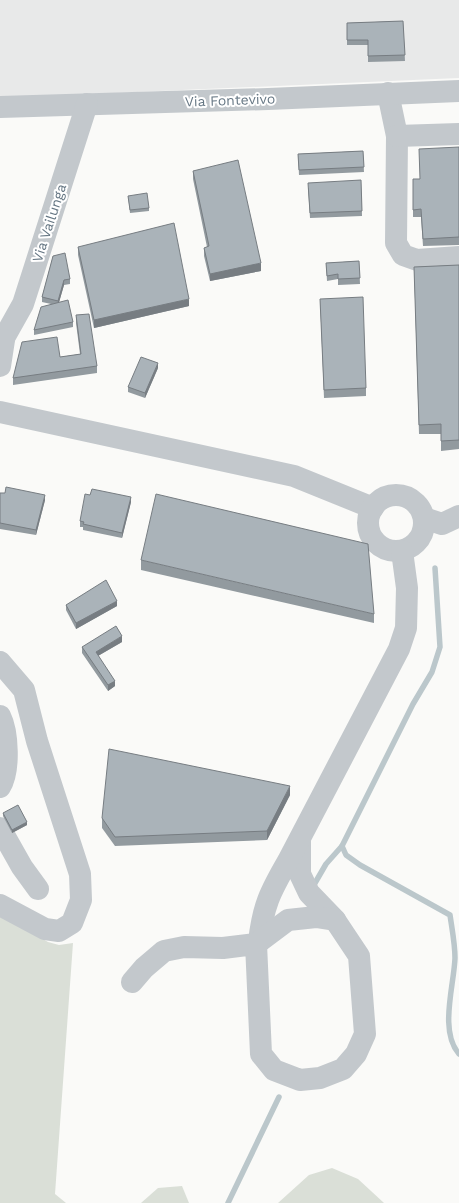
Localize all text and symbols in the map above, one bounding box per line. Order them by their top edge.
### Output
street label: Via Fontevivo [185,90,275,110]
street label: Via Vailunga [29,182,69,264]

